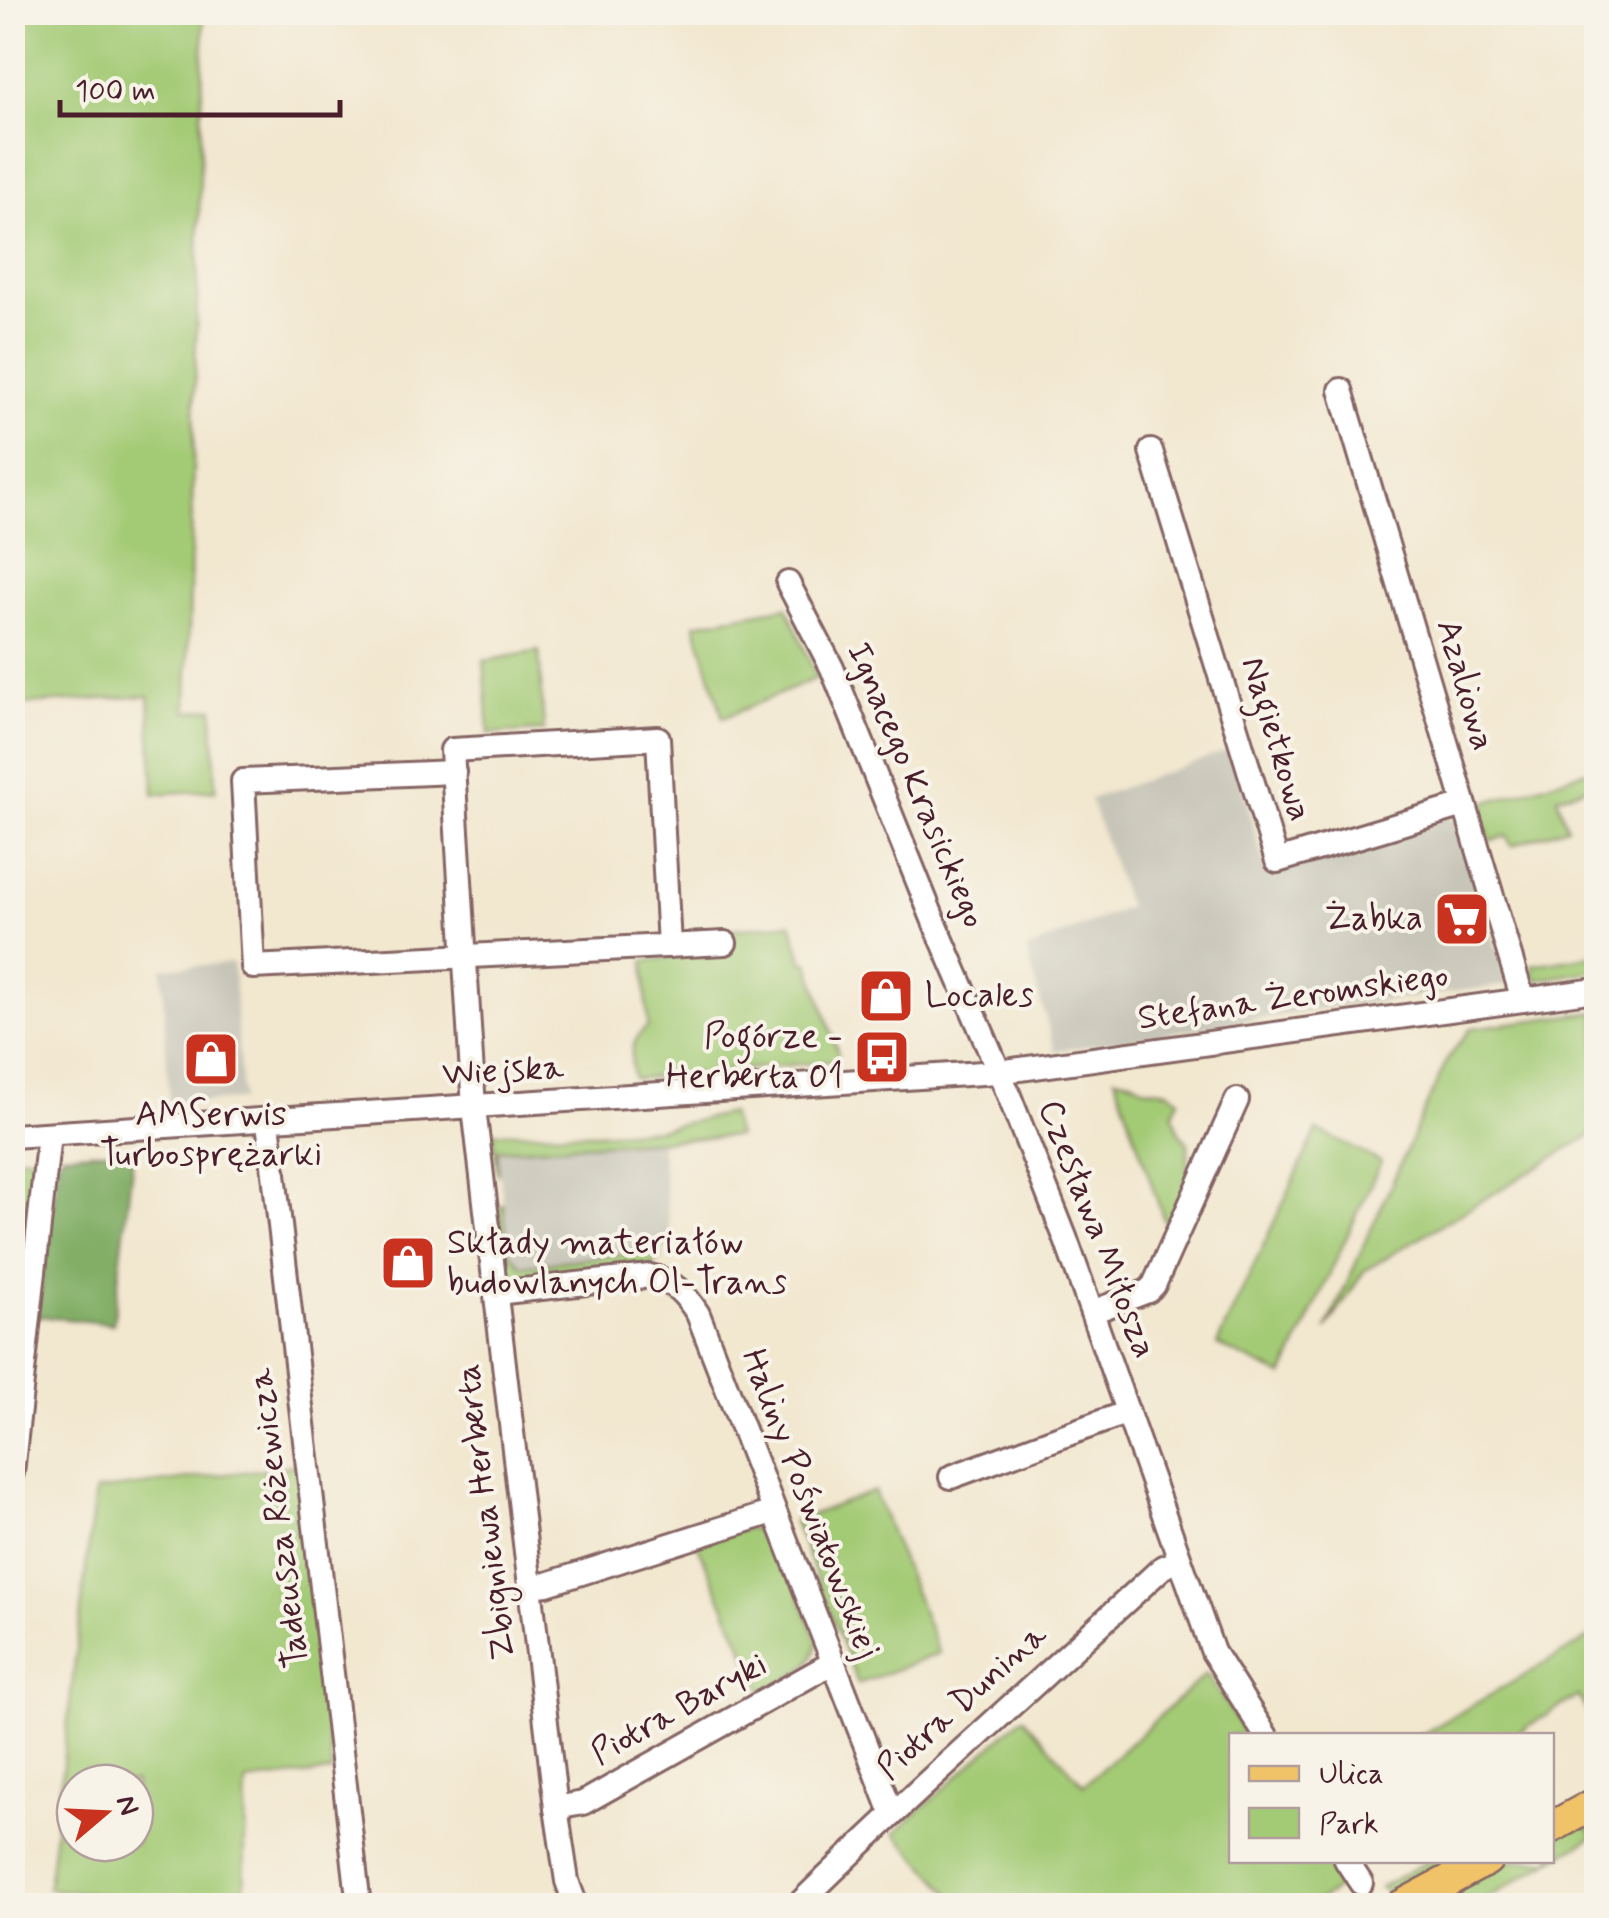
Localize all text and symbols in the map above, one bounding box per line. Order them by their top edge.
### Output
scale bar [60,55,340,117]
text: 100 m [75,72,156,111]
street label: Azaliowa [1424,614,1506,756]
street label: Ignacego Krasickiego [835,635,997,935]
street label: Nagietkowa [1225,651,1323,828]
supermarket icon: Żabka [1432,889,1492,949]
place label: Żabka [1325,896,1423,942]
street label: Stefana Żeromskiego [1135,952,1451,1042]
shop icon: Locales [856,966,916,1026]
place label: Locales [925,973,1034,1019]
place label: Pogórze - Herberta 01 [666,1014,843,1100]
bus stop icon: Pogórze - Herberta 01 [852,1027,912,1087]
shop icon: AMSerwis Turbosprężarki [181,1029,241,1089]
street label: Wiejska [441,1045,566,1097]
place label: AMSerwis Turbosprężarki [100,1092,322,1178]
street label: Czesława Miłosza [1027,1093,1167,1365]
place label: Składy materiałów budowlanych Ol-Trans [447,1220,787,1306]
shop icon: Składy materiałów budowlanych Ol-Trans [378,1233,438,1293]
street label: Haliny Poświatowskiej [730,1342,890,1666]
street label: Zbigniewa Herberta [445,1361,530,1663]
street label: Tadeusza Różewicza [238,1365,320,1670]
street label: Piotra Dunina [867,1613,1058,1791]
street label: Piotra Baryki [583,1642,775,1776]
legend [1229,1733,1554,1863]
text: Ulica [1319,1755,1384,1794]
north arrow [55,1763,155,1863]
text: N [106,1791,147,1821]
text: Park [1319,1805,1379,1844]

